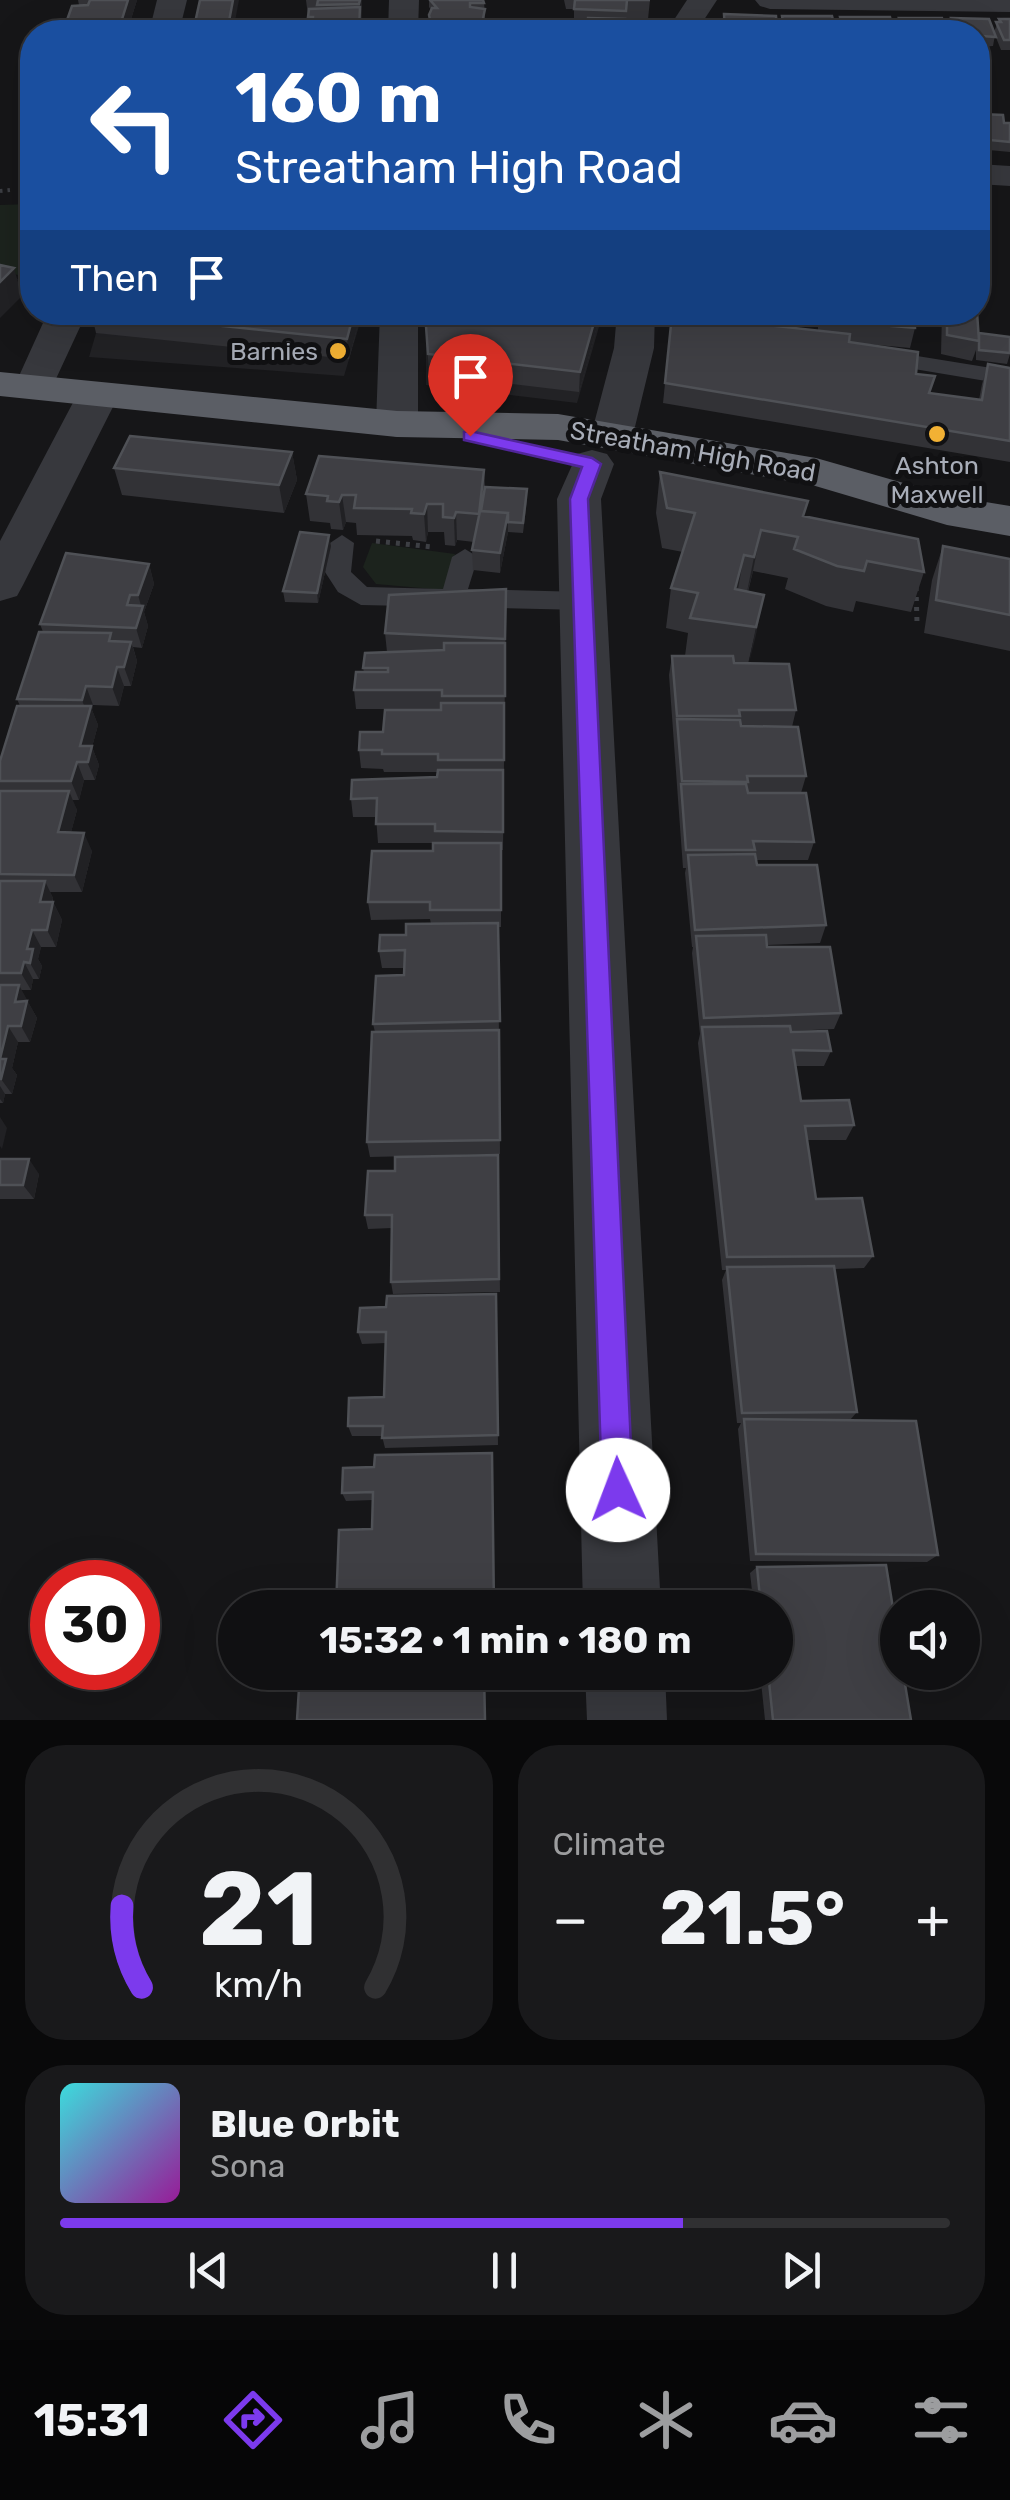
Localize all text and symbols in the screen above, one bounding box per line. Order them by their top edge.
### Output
text: 160 m [235,57,442,140]
icon: left [70,60,200,190]
text: Streatham High Road [235,141,683,194]
icon: arrive [179,250,234,305]
text: Then [70,255,159,301]
pin [428,334,513,437]
place label: Barnies [230,337,318,366]
marker: Barnies [327,340,349,362]
icon: arrive [443,349,498,404]
street label: Streatham High Road [568,416,818,487]
marker: Ashton Maxwell [926,423,948,445]
place label: Ashton Maxwell [891,451,983,509]
position arrow [566,1438,670,1542]
speed limit sign: 30 [30,1560,160,1690]
map controls [880,1590,980,1690]
button: sound [880,1590,980,1690]
text: 15:32 · 1 min · 180 m [319,1617,692,1663]
text: Climate [553,1825,666,1863]
text: 21 [199,1848,318,1971]
text: 21.5° [659,1874,845,1963]
text: − [553,1887,588,1952]
text: + [916,1887,950,1952]
text: km/h [214,1964,303,2006]
text: Blue Orbit [210,2101,400,2147]
text: Sona [210,2147,285,2185]
icon: previous [181,2243,236,2298]
icon: pause [477,2243,532,2298]
icon: next [774,2243,829,2298]
icon: directions [218,2385,288,2455]
icon: music [355,2385,425,2455]
icon: phone [493,2385,563,2455]
icon: climate [631,2385,701,2455]
icon: car [768,2385,838,2455]
icon: filters [906,2385,976,2455]
text: 15:31 [34,2394,150,2447]

